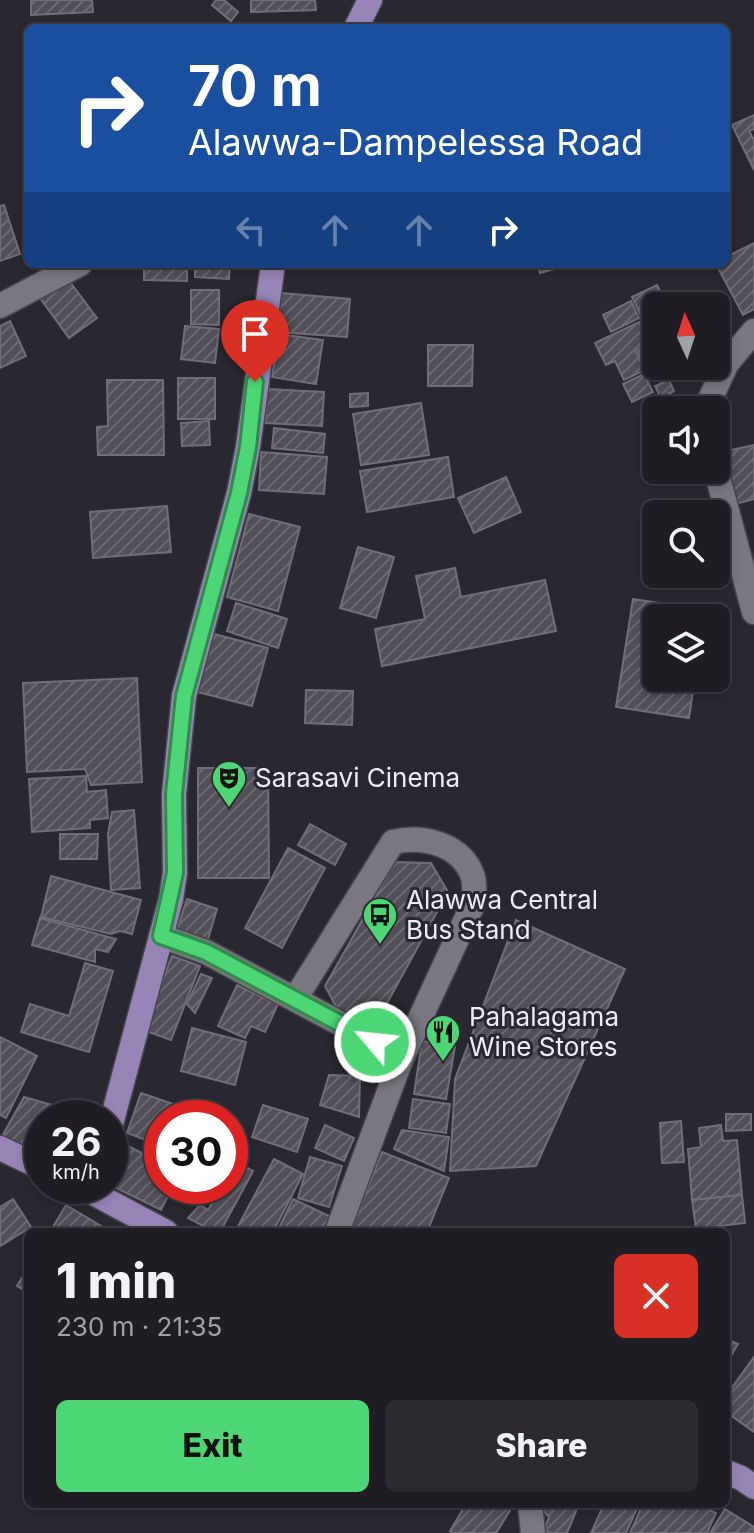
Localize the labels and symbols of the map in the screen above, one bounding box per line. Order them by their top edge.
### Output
north arrow [642,292,730,380]
pin [221,300,289,382]
theatre icon: Sarasavi Cinema [210,759,248,809]
place label: Sarasavi Cinema [255,762,460,793]
place label: Alawwa Central Bus Stand [406,884,598,945]
bus stop icon: Alawwa Central Bus Stand [361,896,399,946]
position arrow [333,1000,417,1084]
place label: Pahalagama Wine Stores [469,1001,619,1062]
restaurant icon: Pahalagama Wine Stores [424,1013,462,1063]
speed limit sign: 30 [144,1100,248,1204]

